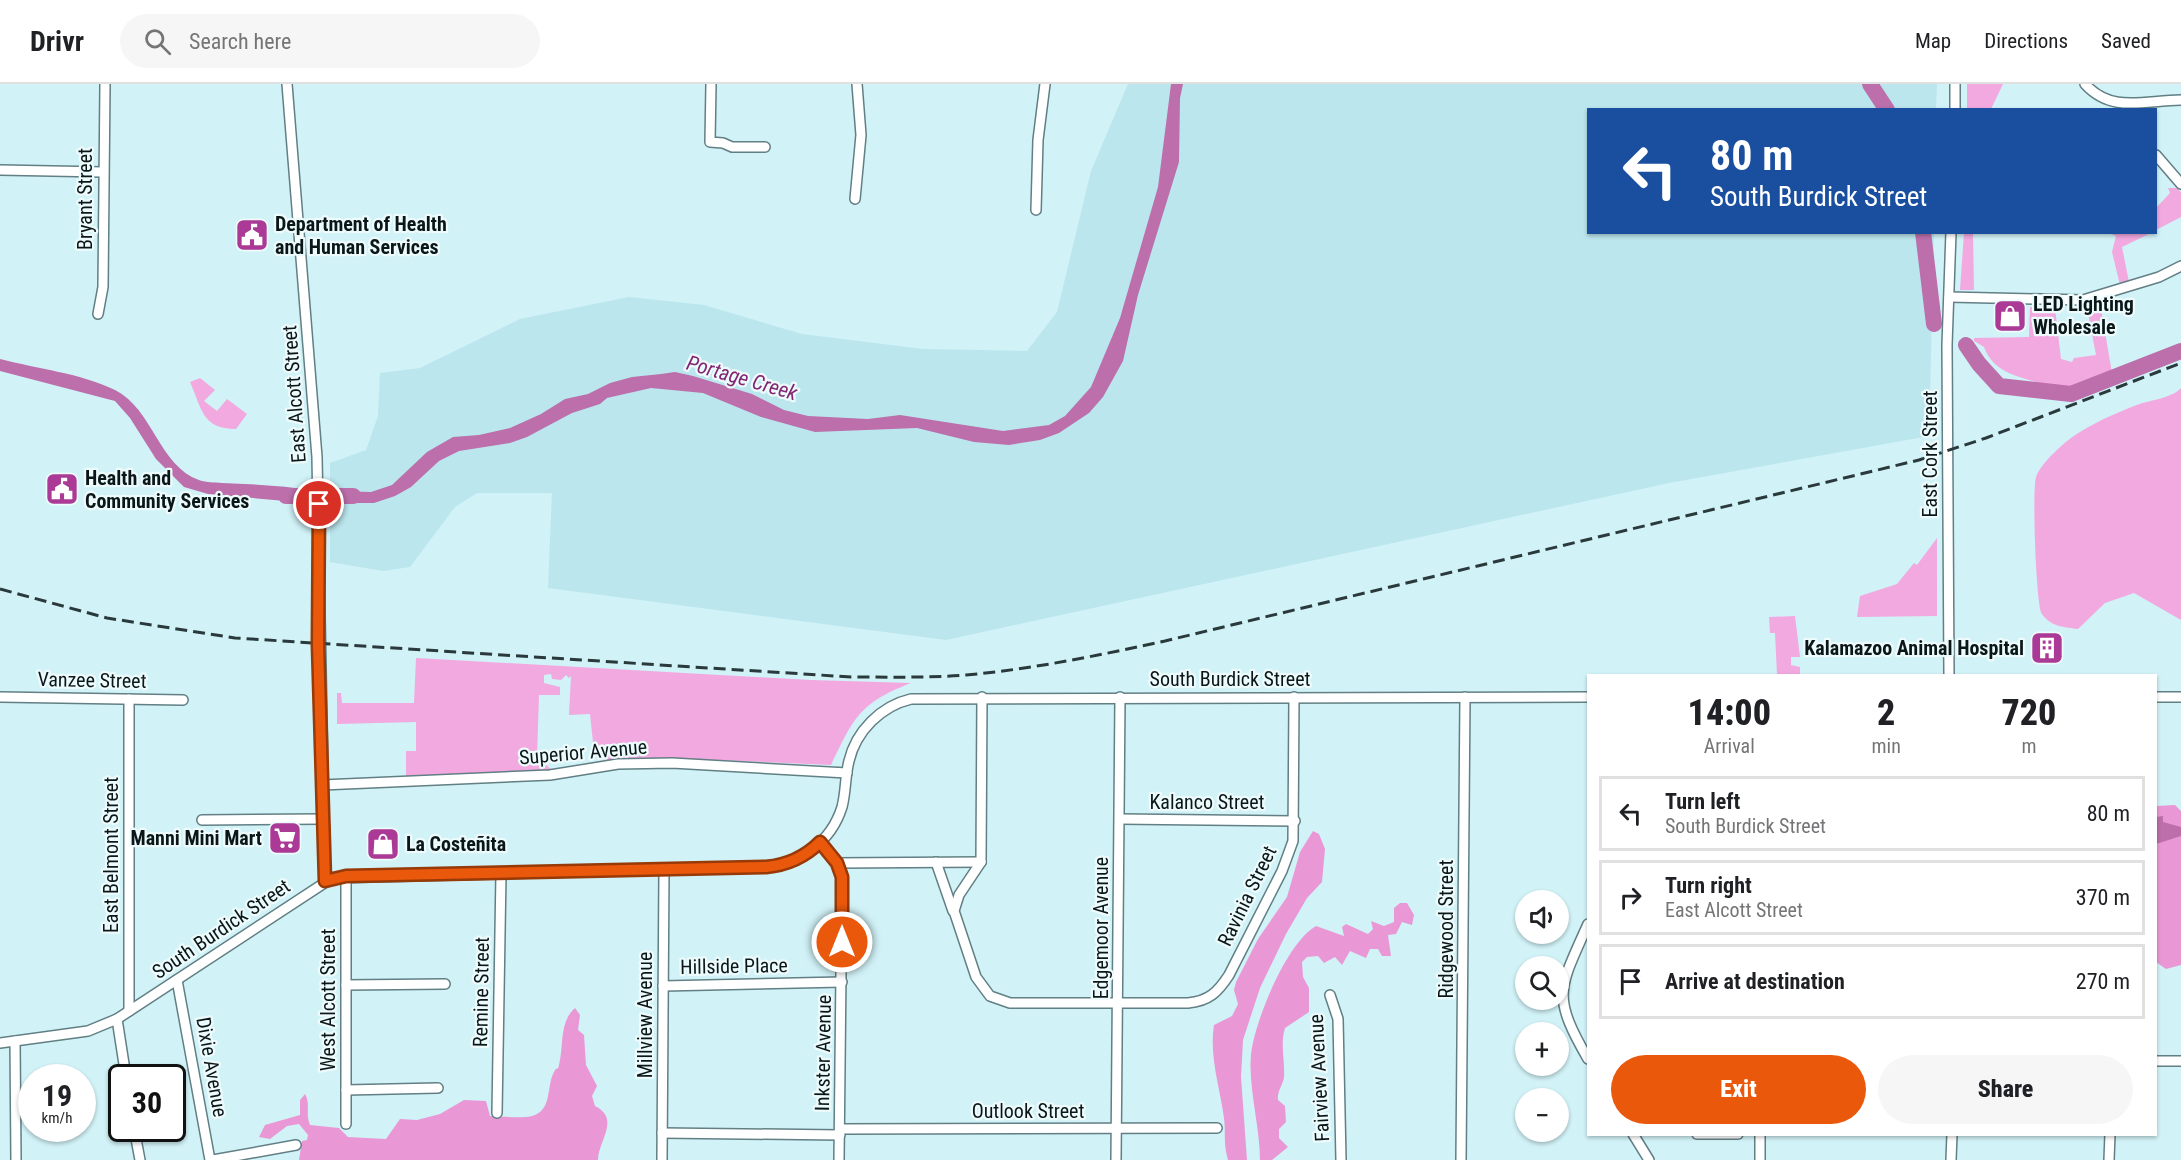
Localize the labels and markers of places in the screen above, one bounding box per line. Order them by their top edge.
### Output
place label: Department of Health and Human Services [275,212,447,259]
public building icon: Department of Health and Human Services [234,217,270,253]
place label: LED Lighting Wholesale [2033,292,2134,339]
shop icon: LED Lighting Wholesale [1992,298,2028,334]
place label: Health and Community Services [85,466,249,513]
public building icon: Health and Community Services [44,471,80,507]
pin [293,478,344,529]
building icon: Kalamazoo Animal Hospital [2029,630,2065,666]
place label: Kalamazoo Animal Hospital [1804,636,2024,660]
supermarket icon: Manni Mini Mart [267,820,303,856]
place label: Manni Mini Mart [131,826,262,850]
shop icon: La Costeñita [365,826,401,862]
place label: La Costeñita [406,832,506,856]

